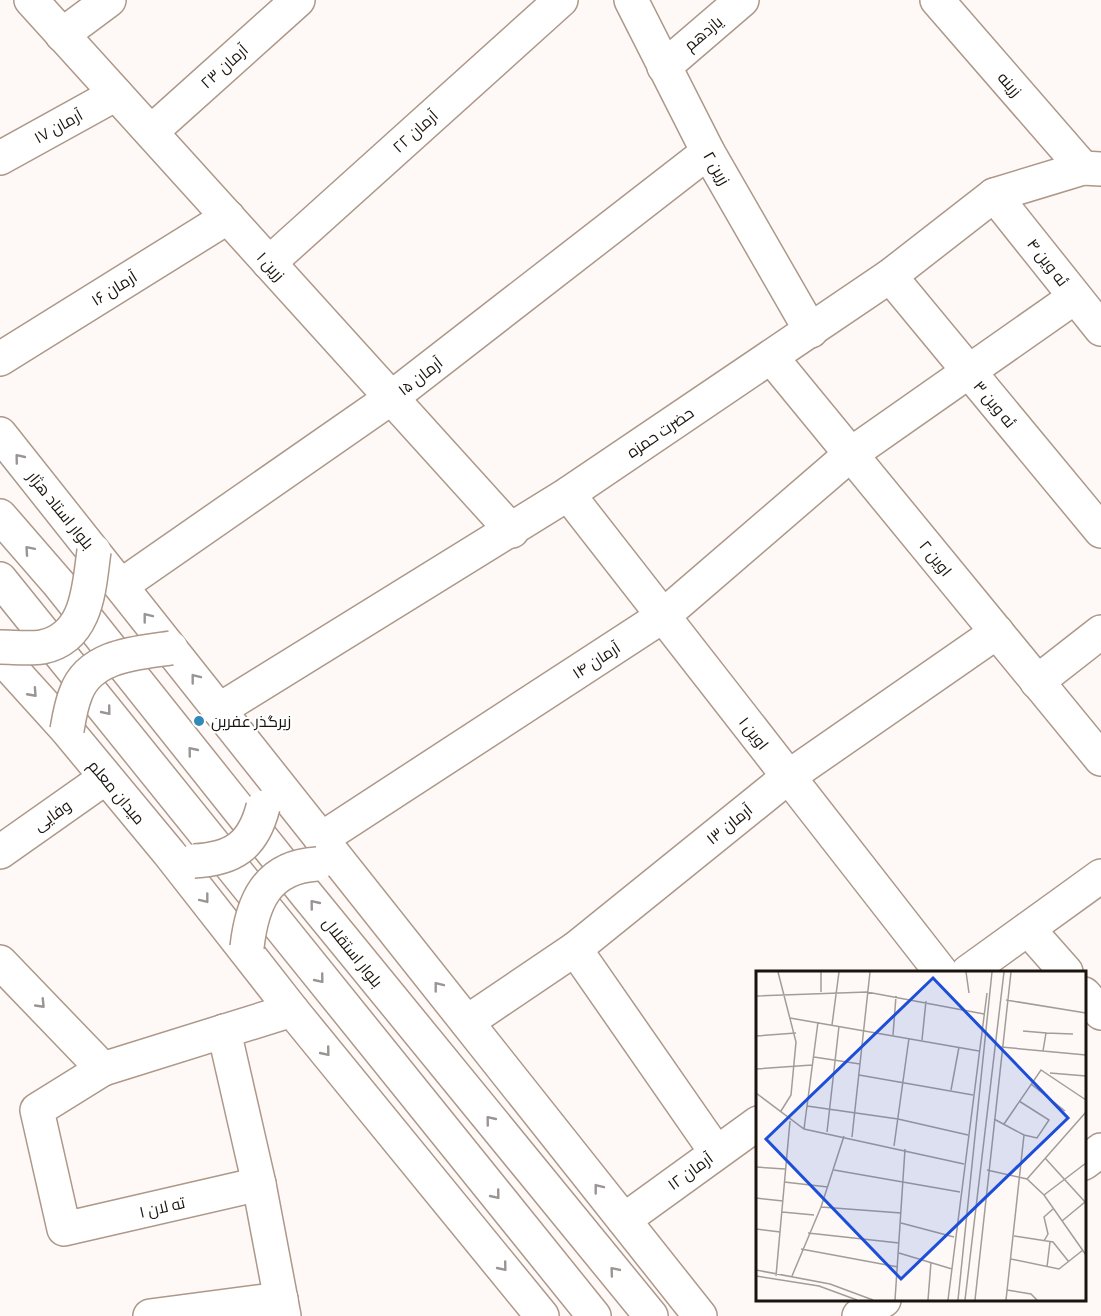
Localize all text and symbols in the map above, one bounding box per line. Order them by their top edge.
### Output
street label: یازدهم [678,9,728,56]
street label: آرمان ۲۳ [195,38,254,94]
street label: زرینه [992,66,1028,102]
street label: آرمان ۱۷ [29,102,87,149]
street label: آرمان ۲۲ [387,103,444,158]
street label: زرین ۲ [698,146,736,190]
street label: ئه وین ۴ [1021,233,1075,291]
street label: زرین ۱ [251,246,291,286]
street label: آرمان ۱۶ [86,264,142,311]
street label: آرمان ۱۵ [392,350,448,401]
street label: ئه وین ۳ [968,375,1022,433]
street label: حضرت حمزه [621,401,699,463]
one-way arrow [15,454,26,465]
street label: بلوار استاد هژار [21,465,100,554]
street label: اوین ۲ [914,535,958,581]
one-way arrow [26,546,37,557]
one-way arrow [143,612,154,623]
street label: آرمان ۱۴ [567,635,625,685]
one-way arrow [191,674,202,685]
one-way arrow [26,686,37,697]
one-way arrow [100,705,111,716]
place label: زیرگذر عفرین [211,709,291,733]
street label: اوین ۱ [733,711,775,755]
marker: زیرگذر عفرین [192,714,206,728]
one-way arrow [189,747,200,758]
street label: میدان معلم [83,754,151,830]
street label: وفایی [28,793,76,837]
street label: آرمان ۱۳ [701,797,758,850]
one-way arrow [197,892,208,903]
one-way arrow [310,899,321,910]
street label: بلوار استقلال [317,912,389,992]
inset map [756,971,1086,1301]
one-way arrow [313,972,324,983]
one-way arrow [435,981,446,992]
one-way arrow [33,996,44,1007]
one-way arrow [319,1045,330,1056]
one-way arrow [487,1116,498,1127]
street label: آرمان ۱۲ [662,1146,718,1196]
one-way arrow [595,1184,606,1195]
one-way arrow [489,1188,500,1199]
street label: ته لان ۱ [137,1190,188,1224]
one-way arrow [495,1261,506,1272]
one-way arrow [610,1267,621,1278]

